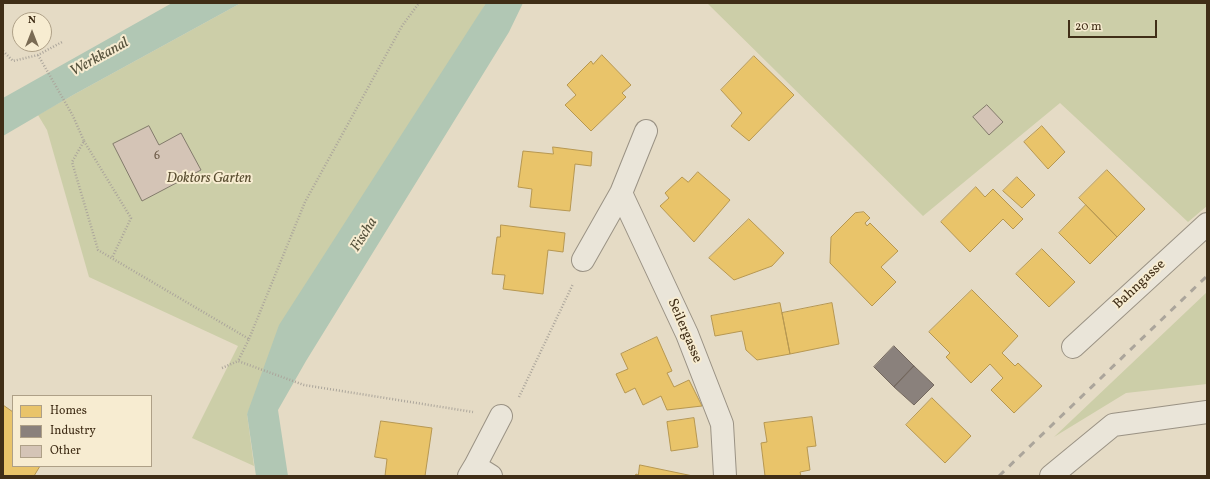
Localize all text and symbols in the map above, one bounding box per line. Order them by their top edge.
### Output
north arrow [12,12,52,52]
scale bar [1070,12,1159,38]
text: N [28,13,36,28]
text: 20 m [1075,19,1102,35]
water label: Werkkanal [68,35,132,81]
house number: 6 [154,150,160,164]
park label: Doktors Garten [166,171,252,187]
water label: Fischa [348,215,382,255]
street label: Bahngasse [1110,257,1170,313]
street label: Seilergasse [663,296,705,366]
legend [12,395,152,467]
text: Homes [50,403,87,419]
text: Industry [50,423,96,439]
text: Other [50,443,81,459]

